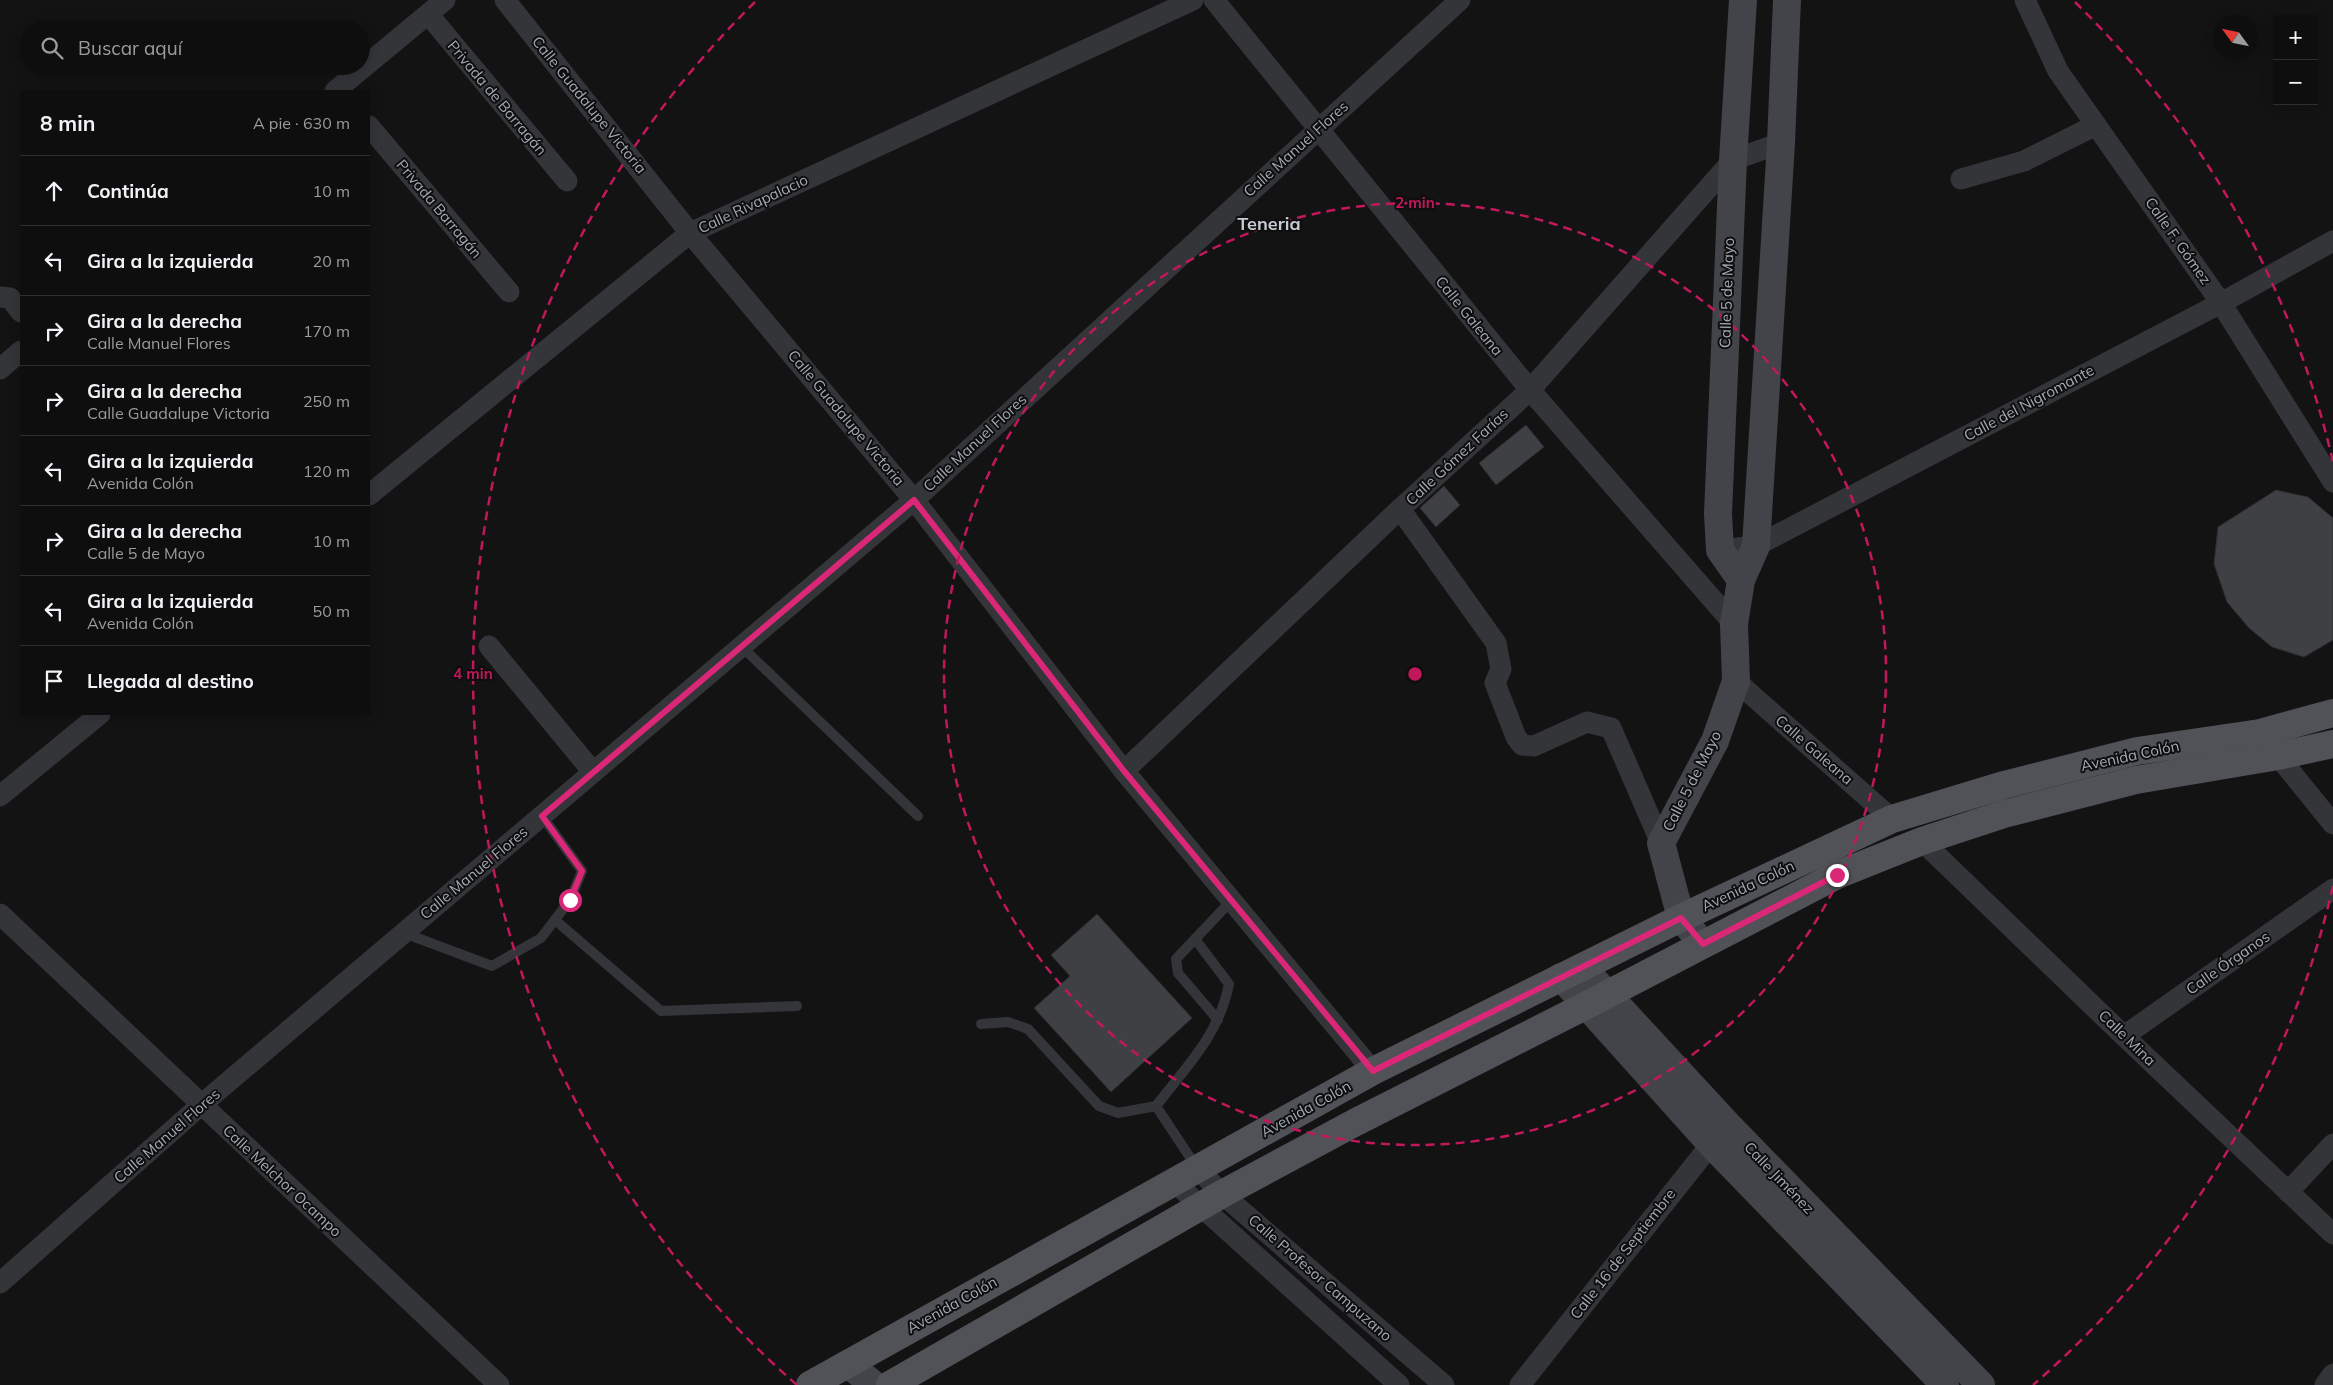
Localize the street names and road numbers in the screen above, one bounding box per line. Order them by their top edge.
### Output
street label: Calle Guadalupe Victoria [528,32,651,177]
street label: Privada de Barragán [444,36,551,159]
street label: Calle Manuel Flores [1239,96,1352,201]
street label: Privada Barragán [393,155,486,262]
street label: Calle Rivapalacio [695,170,811,237]
street label: Calle F. Gómez [2141,193,2216,288]
street label: Calle 5 de Mayo [1715,237,1738,348]
street label: Calle Galeana [1432,272,1507,359]
street label: Calle Guadalupe Victoria [784,346,909,489]
street label: Calle del Nigromante [1960,360,2097,445]
street label: Calle Manuel Flores [919,390,1030,496]
street label: Calle Gómez Farías [1401,404,1512,509]
street label: Calle Galeana [1772,711,1857,789]
street label: Calle 5 de Mayo [1658,727,1725,834]
street label: Avenida Colón [2079,736,2181,775]
street label: Calle Manuel Flores [416,822,531,923]
street label: Avenida Colón [1698,856,1797,915]
street label: Calle Órganos [2182,927,2273,998]
street label: Calle Mina [2095,1006,2160,1070]
street label: Avenida Colón [1257,1076,1354,1141]
street label: Calle Manuel Flores [110,1084,224,1187]
street label: Calle Melchor Ocampo [219,1121,346,1241]
street label: Calle Jiménez [1740,1138,1819,1218]
street label: Calle 16 de Septiembre [1566,1185,1679,1323]
street label: Calle Profesor Campuzano [1245,1210,1396,1345]
street label: Avenida Colón [903,1272,1000,1337]

